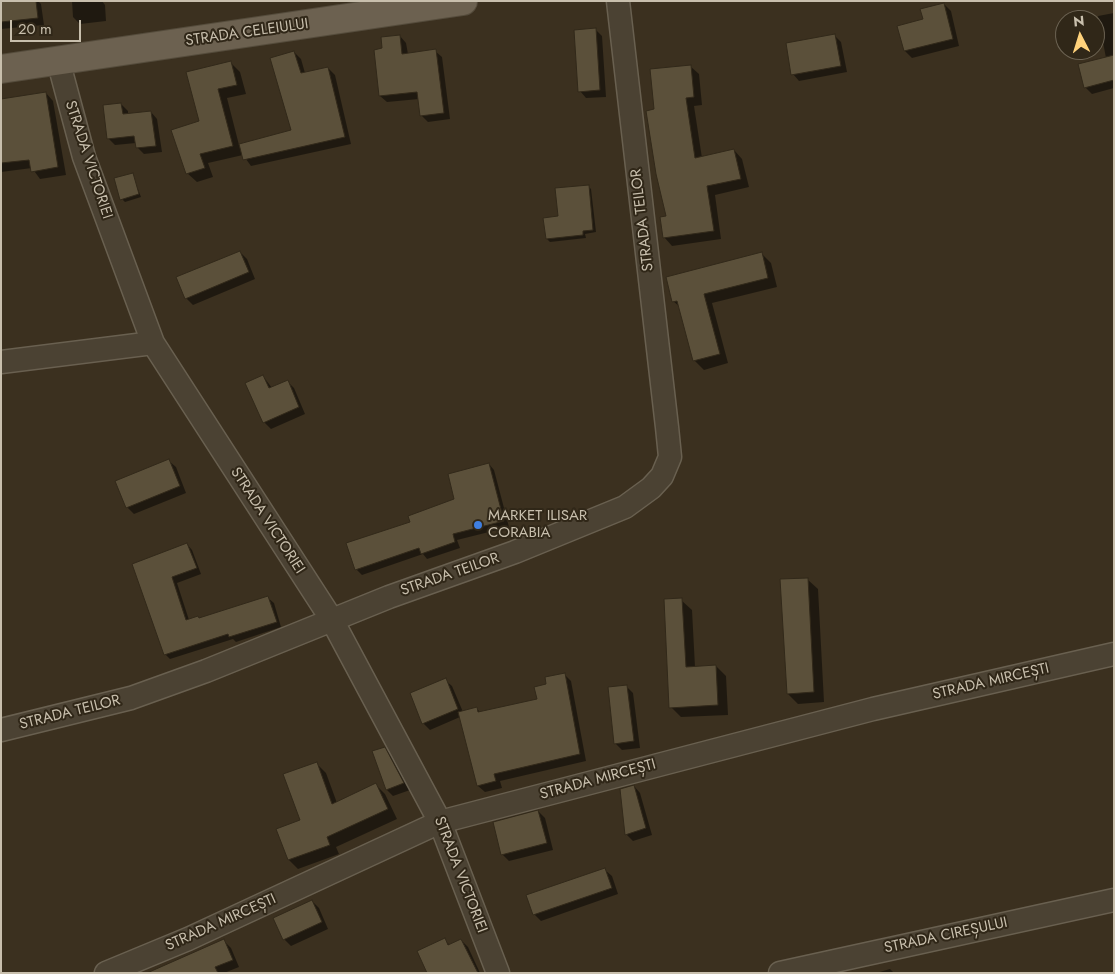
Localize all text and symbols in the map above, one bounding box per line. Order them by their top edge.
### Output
scale bar [12,10,84,42]
north arrow [1055,10,1105,60]
text: N [1072,11,1085,32]
street label: STRADA CELEIULUI [184,15,310,51]
text: 20 m [18,18,52,40]
street label: STRADA VICTORIEI [60,99,116,221]
street label: STRADA TEILOR [628,168,658,272]
street label: STRADA VICTORIEI [226,464,308,578]
place label: MARKET ILISAR CORABIA [488,507,587,542]
marker: MARKET ILISAR CORABIA [472,519,484,531]
street label: STRADA TEILOR [398,550,502,600]
street label: STRADA MIRCEȘTI [931,660,1051,704]
street label: STRADA TEILOR [18,692,122,734]
street label: STRADA MIRCEȘTI [538,756,658,804]
street label: STRADA VICTORIEI [430,814,490,936]
street label: STRADA MIRCEȘTI [163,891,279,955]
street label: STRADA CIREȘULUI [883,914,1009,958]

